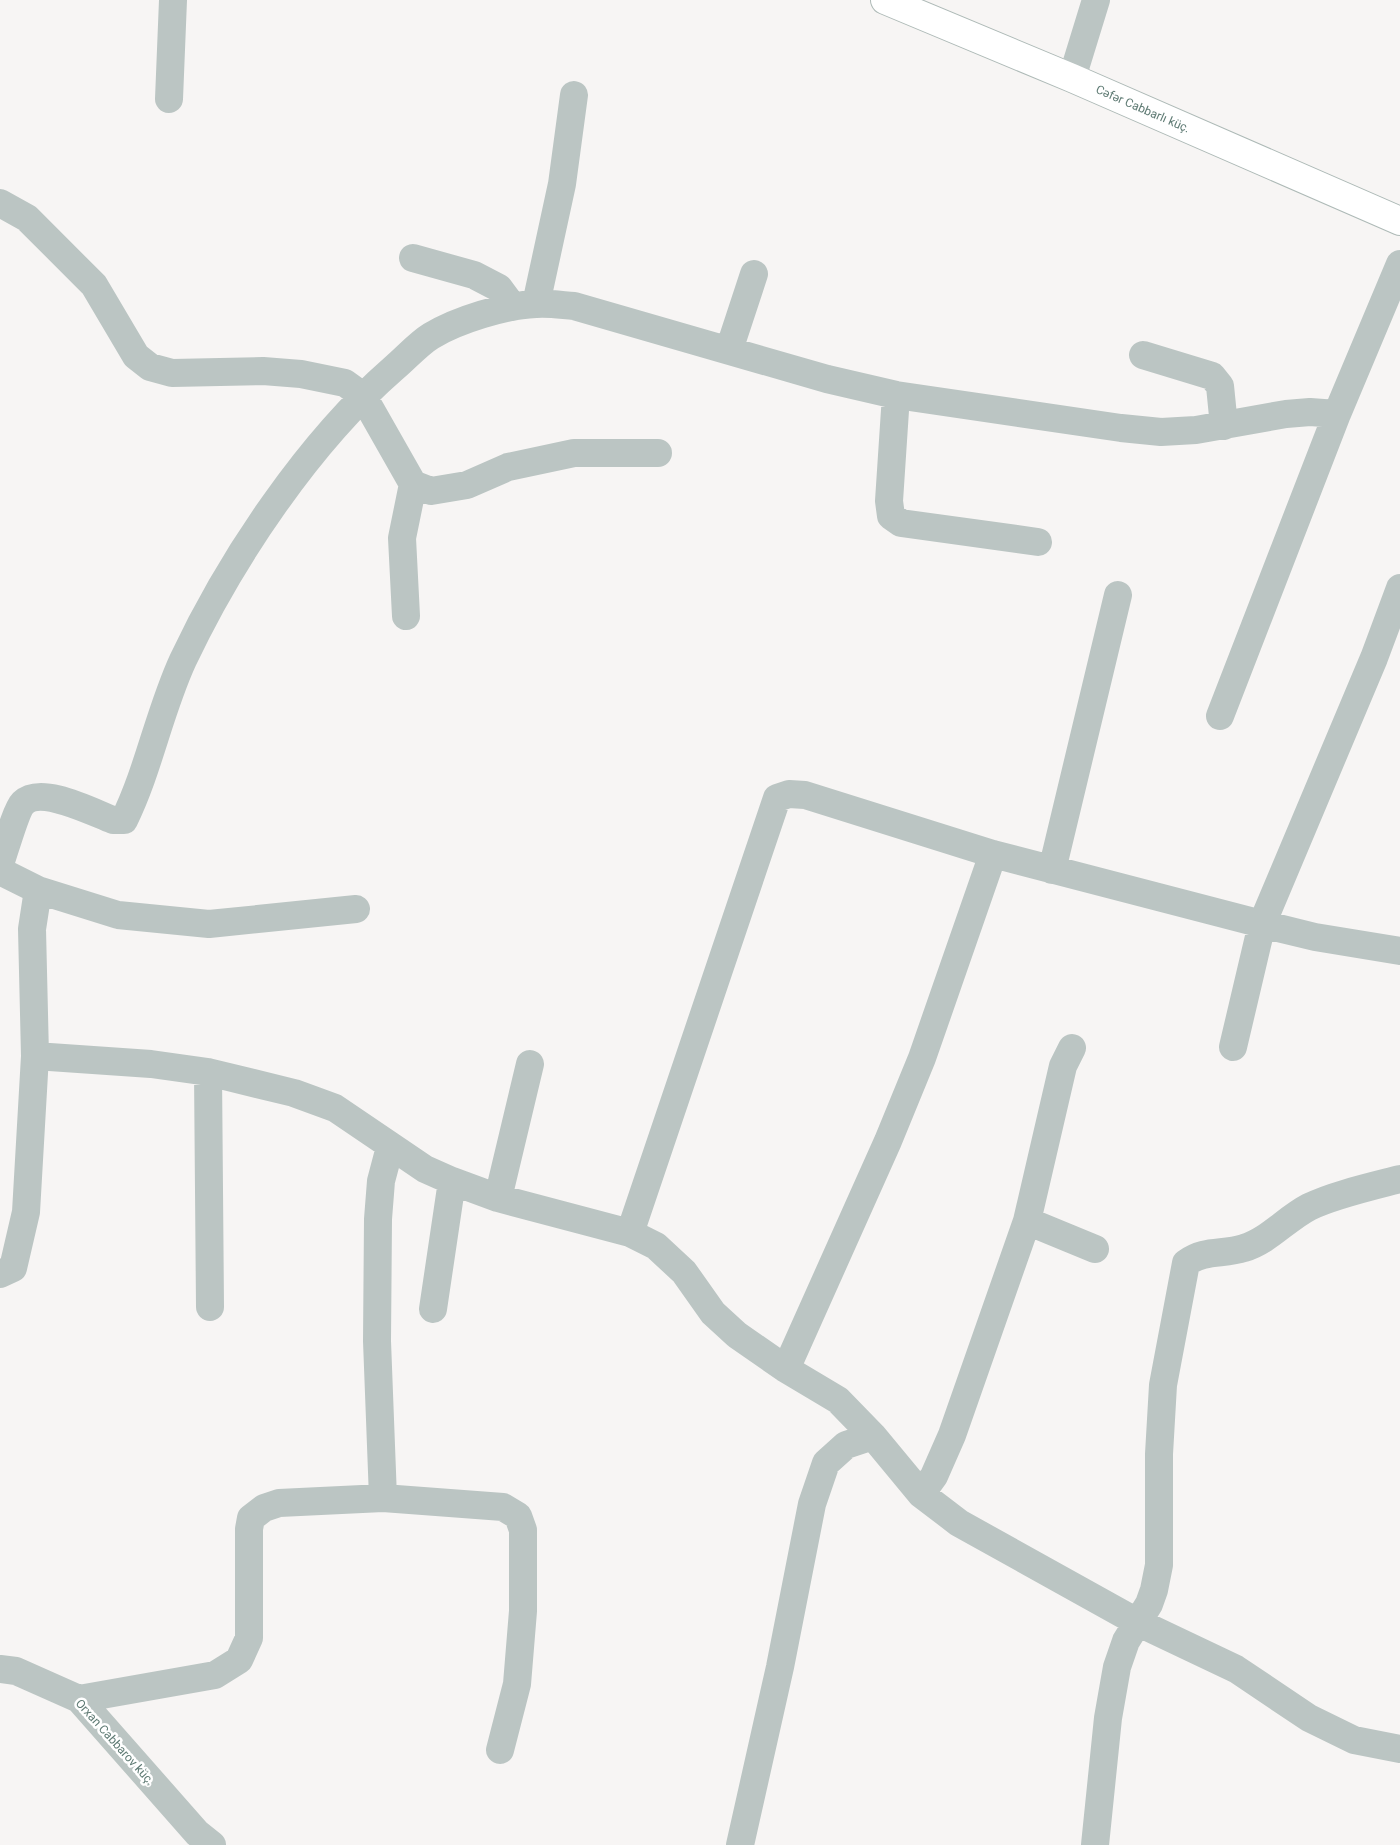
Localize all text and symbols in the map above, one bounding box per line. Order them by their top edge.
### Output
street label: Cəfər Cabbarlı küç. [1094,82,1192,136]
street label: Orxan Cabbarov küç. [73,1696,157,1788]

